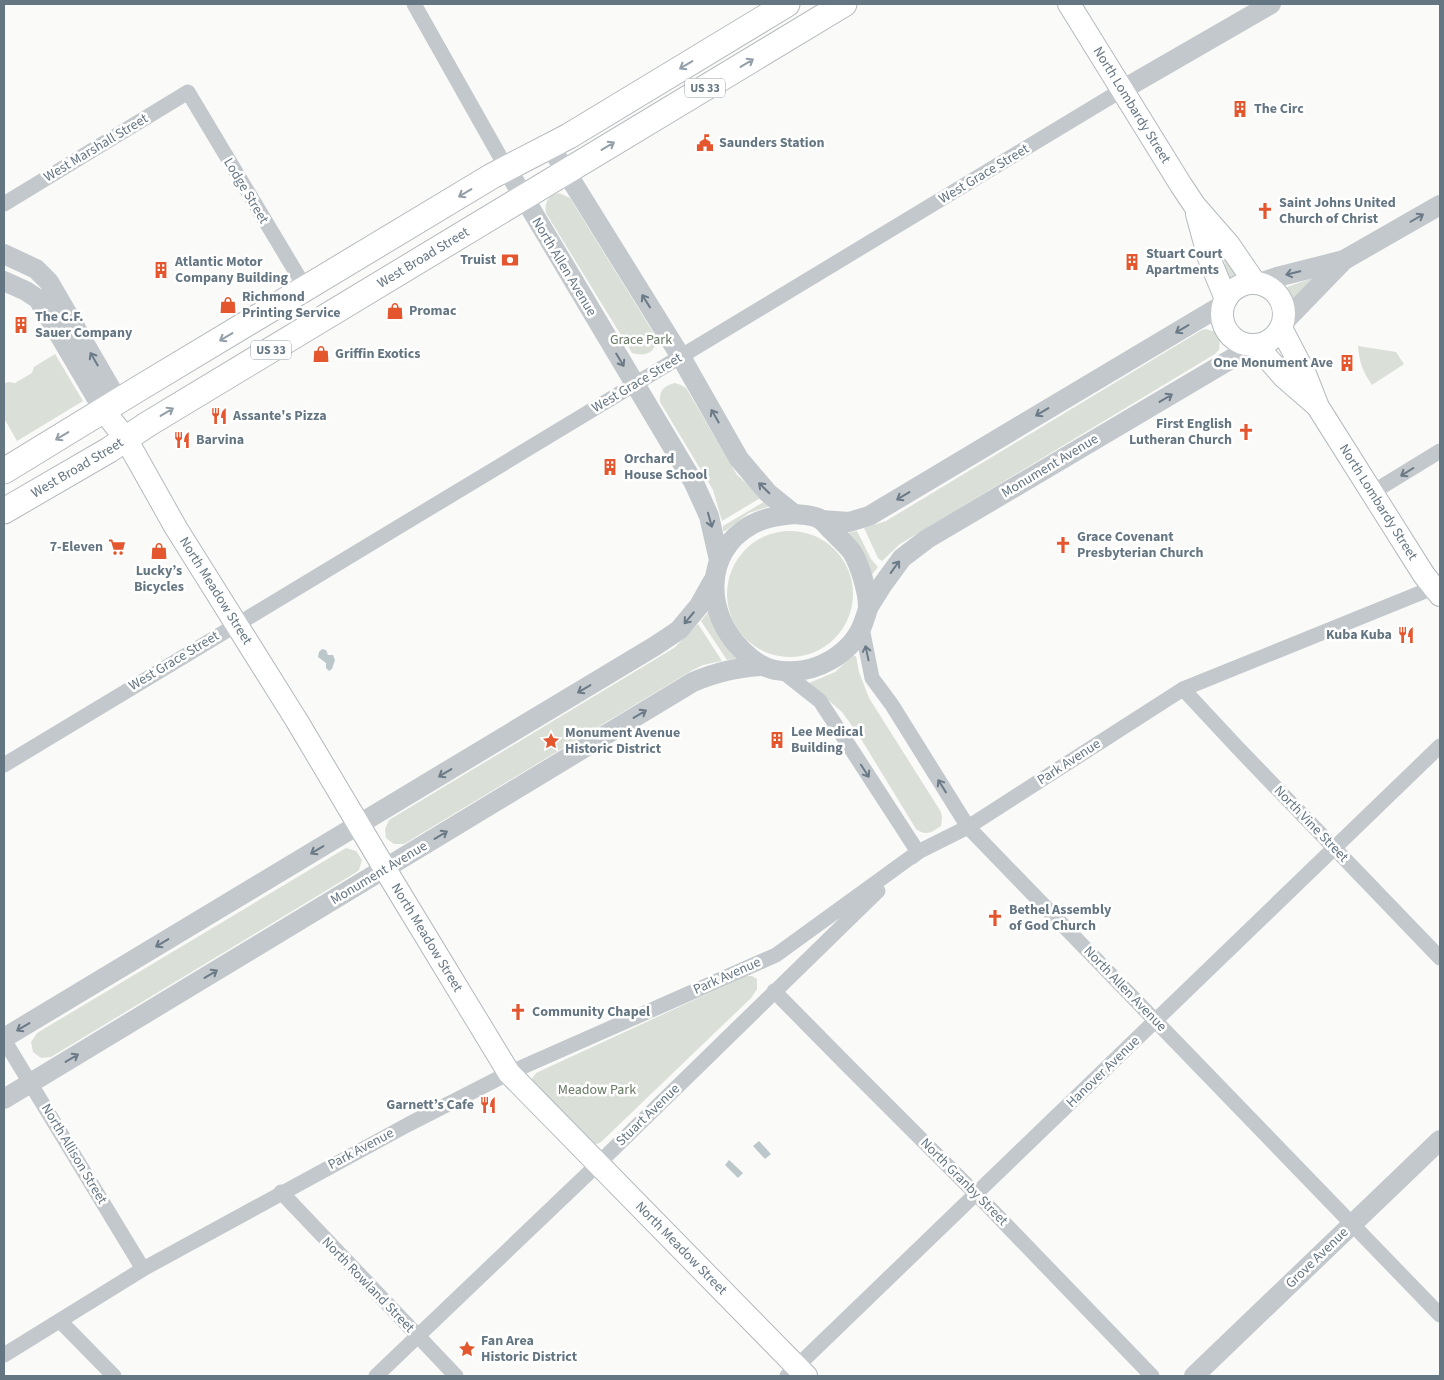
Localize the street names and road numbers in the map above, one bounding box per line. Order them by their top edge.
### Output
street label: North Lombardy Street [1088,43,1176,168]
road number: US 33 [685,78,725,98]
street label: West Marshall Street [40,109,152,187]
street label: West Grace Street [935,139,1033,209]
street label: Lodge Street [218,154,274,228]
street label: North Allen Avenue [527,214,601,320]
street label: West Broad Street [374,222,473,293]
road number: US 33 [251,340,291,360]
street label: West Grace Street [588,348,686,418]
street label: Monument Avenue [998,429,1102,503]
street label: West Broad Street [27,433,128,503]
street label: North Lombardy Street [1334,440,1422,565]
street label: North Meadow Street [174,533,257,649]
street label: West Grace Street [125,626,223,696]
street label: Park Avenue [1033,734,1105,790]
street label: North Vine Street [1269,781,1353,867]
street label: Monument Avenue [327,836,431,910]
street label: North Meadow Street [386,879,468,996]
street label: North Allen Avenue [1079,942,1171,1036]
street label: Park Avenue [690,952,764,1000]
street label: Hanover Avenue [1062,1032,1144,1112]
street label: Stuart Avenue [612,1079,685,1151]
street label: North Allison Street [36,1100,112,1208]
street label: Park Avenue [324,1123,398,1175]
street label: North Granby Street [916,1134,1012,1230]
street label: North Meadow Street [630,1197,732,1300]
street label: Grove Avenue [1281,1223,1353,1293]
street label: North Rowland Street [317,1233,419,1337]

